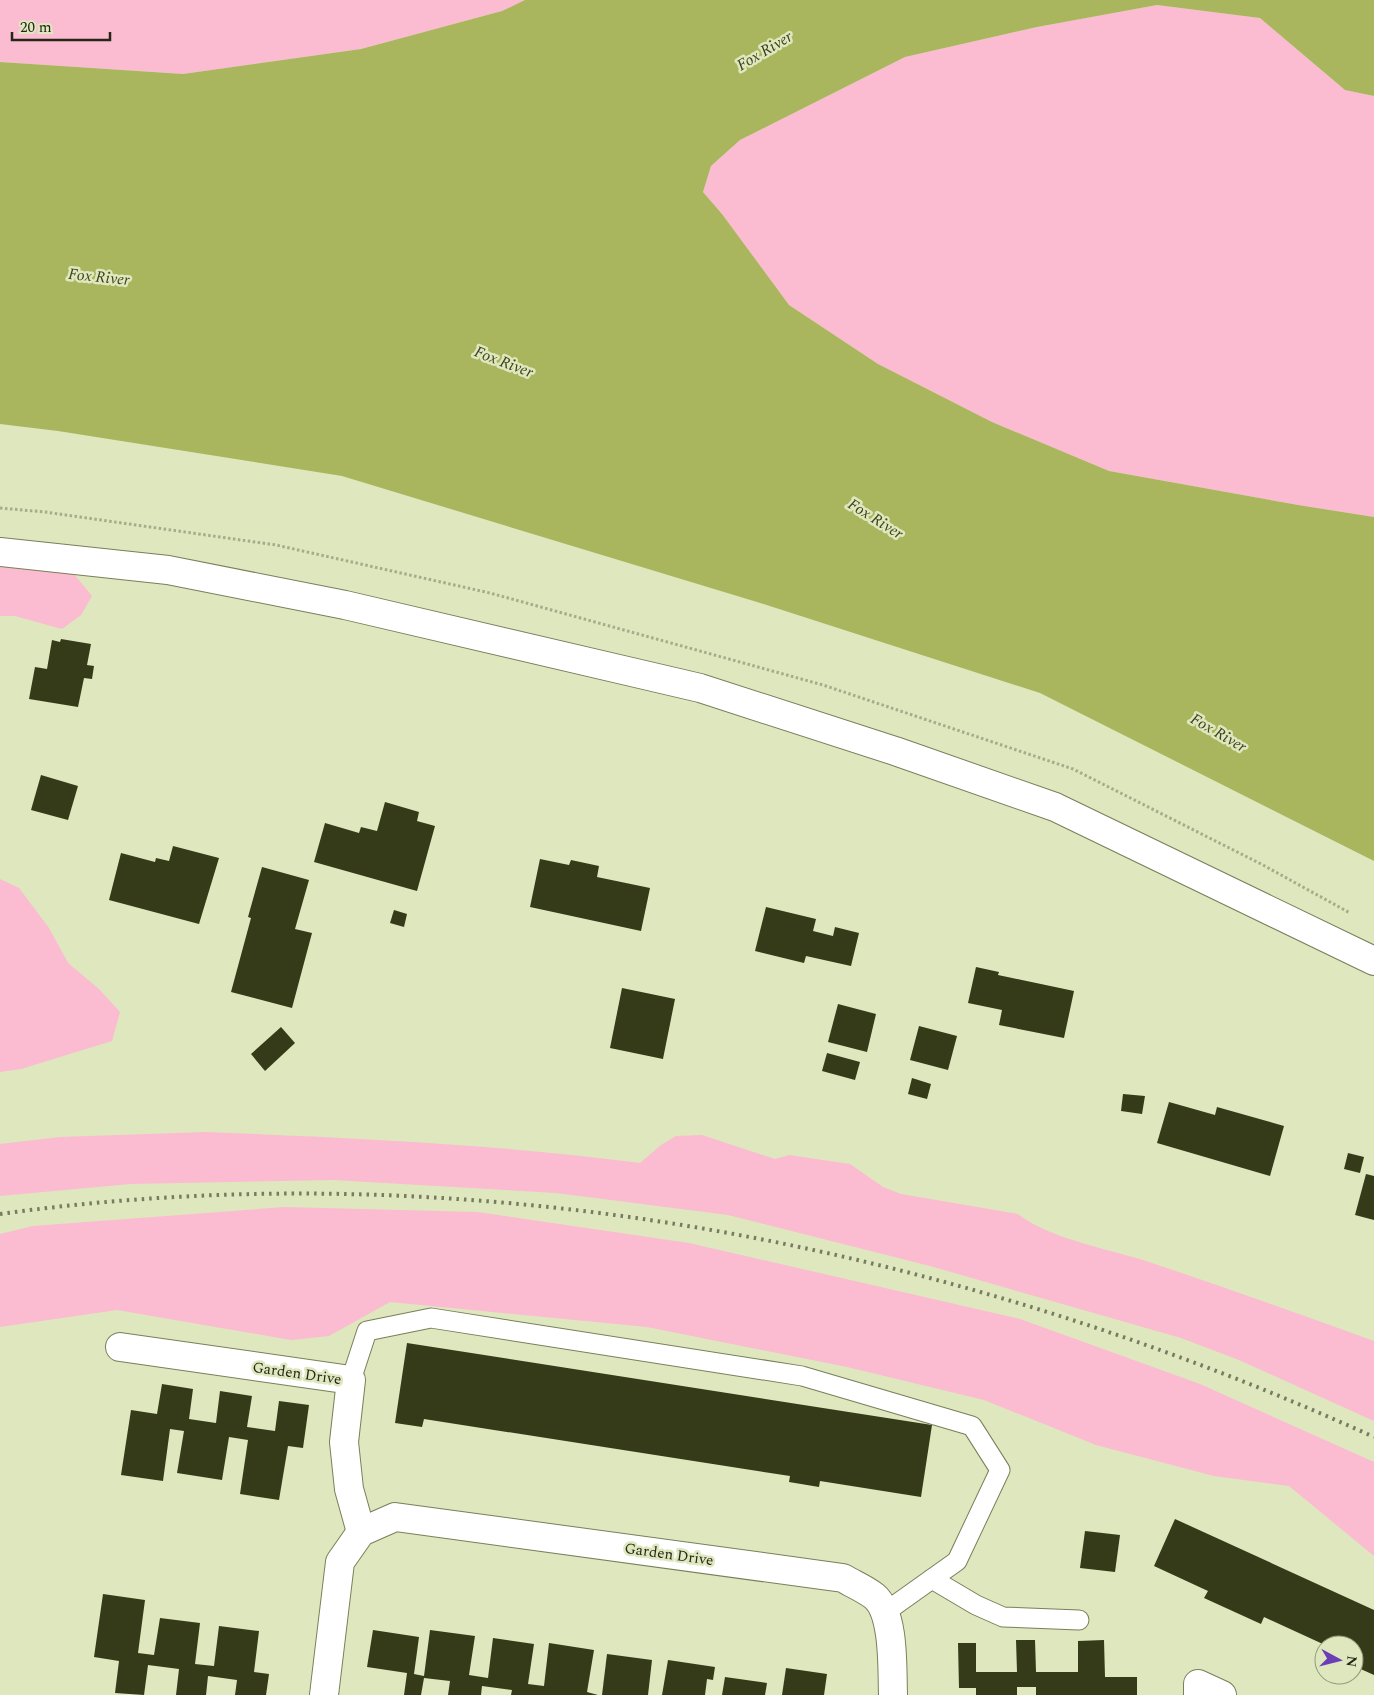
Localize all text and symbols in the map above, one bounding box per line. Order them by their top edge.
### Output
scale bar [12,10,110,42]
text: 20 m [20,16,52,39]
water label: Fox River [732,24,797,77]
water label: Fox River [67,262,131,292]
water label: Fox River [471,340,537,384]
water label: Fox River [843,492,908,546]
water label: Fox River [1186,707,1252,759]
street label: Garden Drive [251,1356,343,1391]
street label: Garden Drive [623,1537,715,1572]
north arrow [1314,1635,1364,1685]
text: N [1340,1655,1363,1668]

